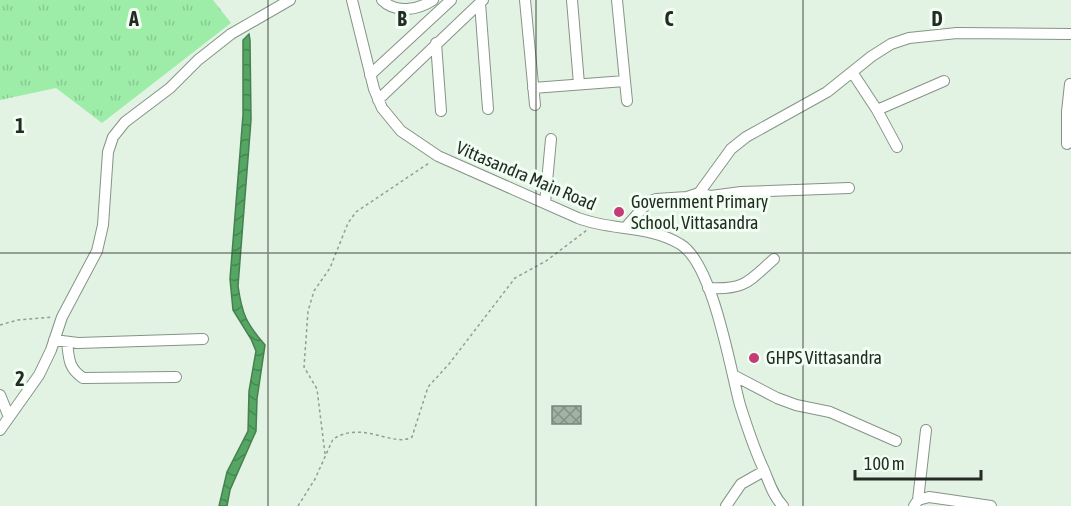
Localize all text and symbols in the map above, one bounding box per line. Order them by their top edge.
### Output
text: A [128,7,139,30]
text: B [397,7,407,30]
text: C [665,7,674,30]
text: D [931,7,943,30]
text: 1 [15,114,25,137]
street label: Vittasandra Main Road [453,137,599,214]
place label: Government Primary School, Vittasandra [631,191,768,233]
marker: Government Primary School, Vittasandra [612,205,626,219]
place label: GHPS Vittasandra [766,347,882,368]
marker: GHPS Vittasandra [747,351,761,365]
text: 2 [15,367,25,390]
scale bar [855,443,981,481]
text: 100 m [864,453,905,474]

